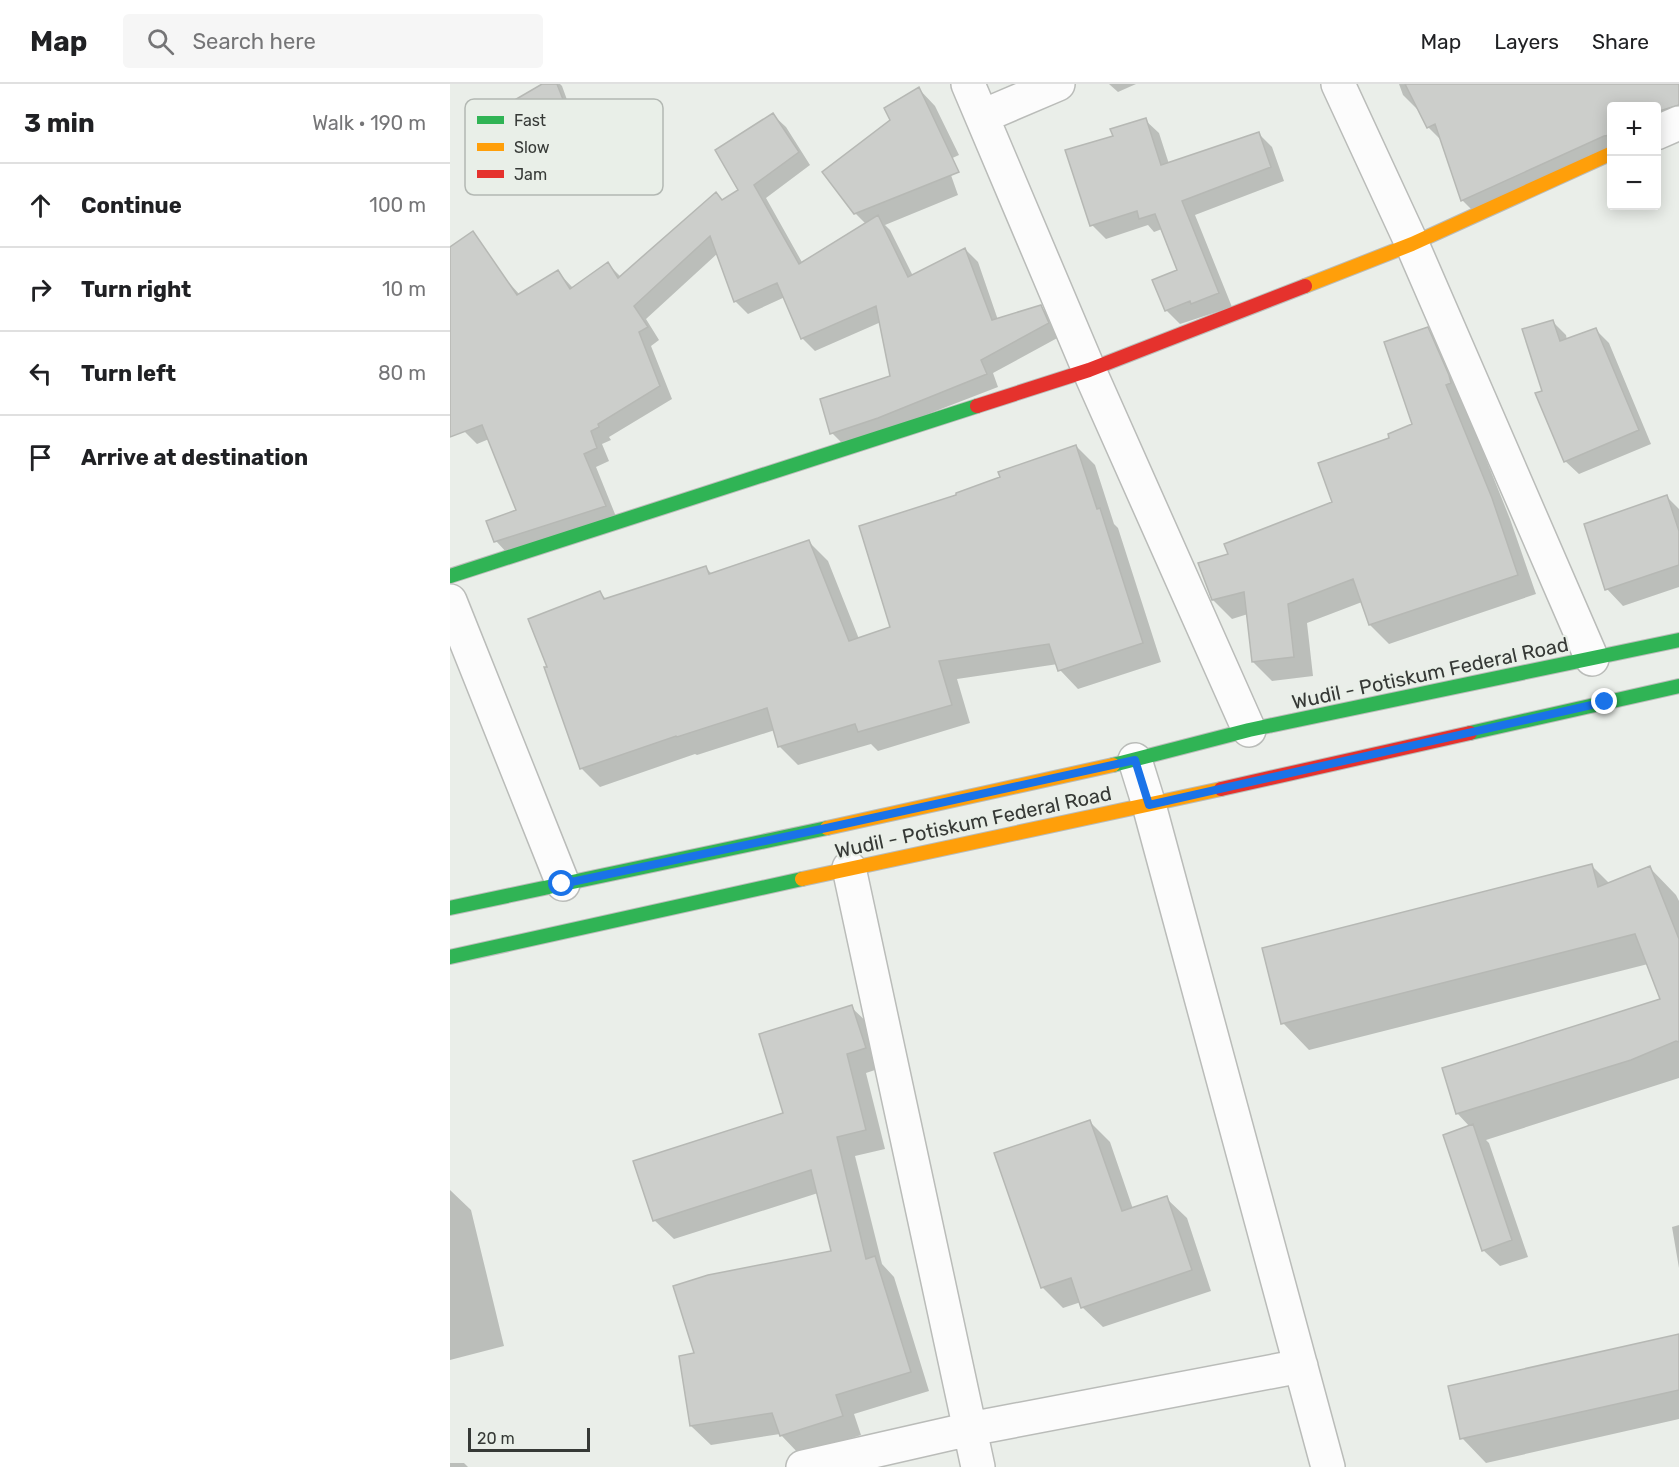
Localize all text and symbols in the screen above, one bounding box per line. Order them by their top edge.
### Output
search box [123,14,543,68]
text: Map [30,25,87,58]
icon: search [144,25,177,58]
text: Search here [192,28,316,55]
text: Map [1420,29,1461,54]
text: Layers [1494,29,1559,54]
text: Share [1592,29,1649,54]
legend [465,99,663,195]
map controls [1607,102,1661,210]
button: + [1607,102,1661,156]
text: 3 min [24,108,95,139]
text: Walk · 190 m [312,111,426,135]
text: Fast [514,111,546,130]
text: Slow [514,138,550,157]
button: − [1607,156,1661,210]
text: Jam [514,165,547,184]
icon: ahead [24,189,57,222]
text: Continue [81,192,182,219]
text: 100 m [369,193,426,217]
icon: right [24,273,57,306]
text: Turn right [81,276,191,303]
text: 10 m [382,277,426,301]
icon: left [24,357,57,390]
text: Turn left [81,360,176,387]
text: 80 m [378,361,426,385]
icon: arrive [24,441,57,474]
text: Arrive at destination [81,444,308,471]
street label: Wudil - Potiskum Federal Road [1289,632,1571,714]
route end [1591,688,1617,714]
street label: Wudil - Potiskum Federal Road [832,781,1114,863]
route start [548,870,574,896]
scale bar [468,1425,590,1452]
text: 20 m [477,1429,515,1448]

